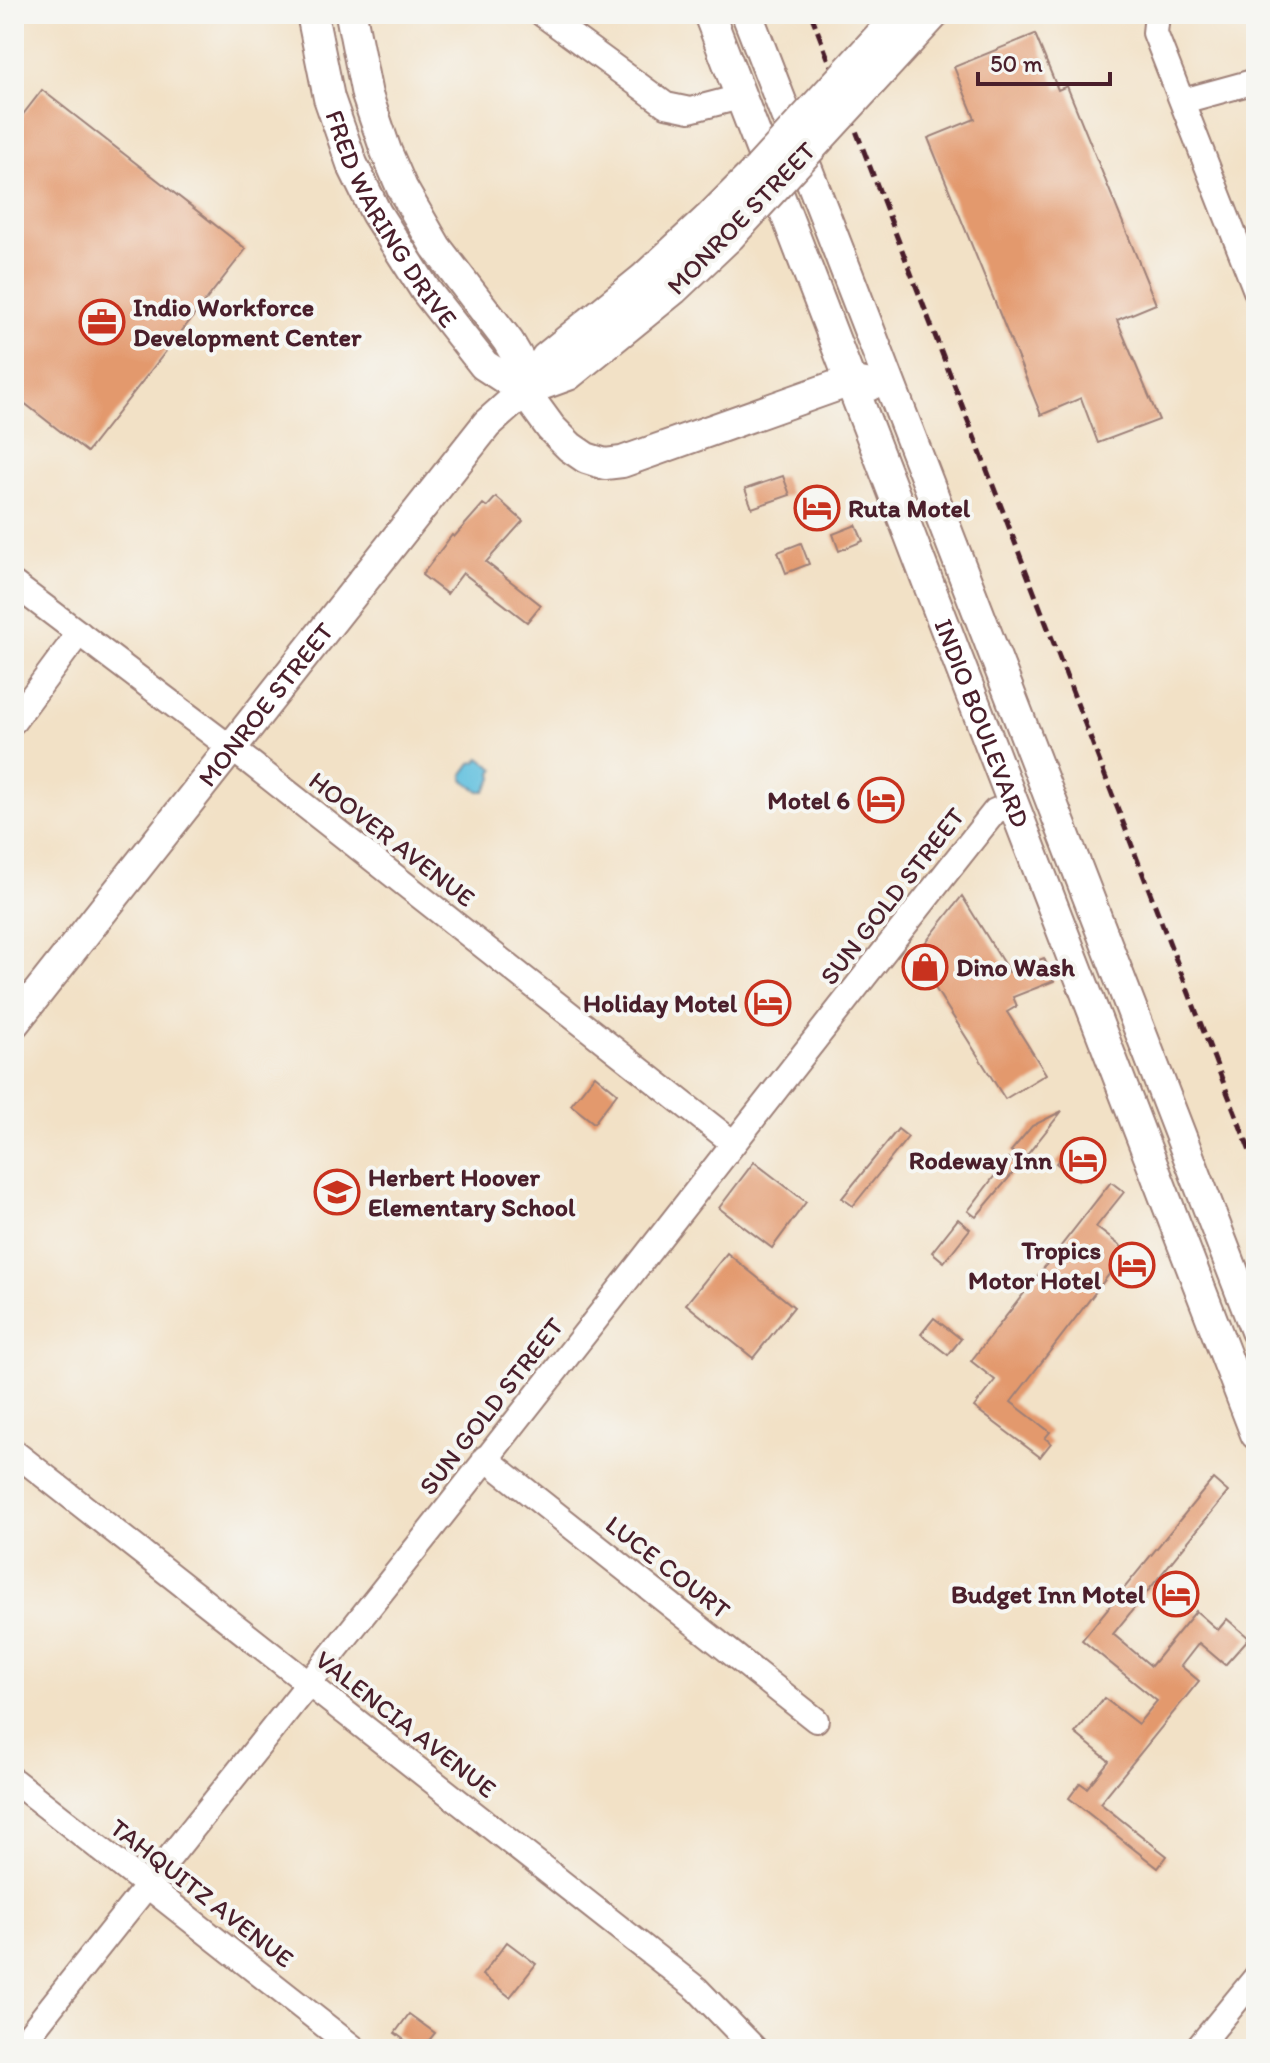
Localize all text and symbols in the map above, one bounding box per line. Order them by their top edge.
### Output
scale bar [978,36,1110,86]
text: 50 m [990,49,1043,78]
street label: FRED WARING DRIVE [318,106,464,334]
street label: MONROE STREET [660,134,822,301]
place label: Indio Workforce Development Center [133,291,362,353]
office icon: Indio Workforce Development Center [78,298,126,346]
hotel icon: Ruta Motel [793,484,841,532]
place label: Ruta Motel [848,492,971,524]
street label: INDIO BOULEVARD [928,614,1037,832]
street label: MONROE STREET [191,615,341,793]
street label: HOOVER AVENUE [303,764,481,914]
hotel icon: Motel 6 [857,776,905,824]
place label: Motel 6 [767,784,850,816]
street label: SUN GOLD STREET [813,801,971,991]
shop icon: Dino Wash [901,943,949,991]
place label: Dino Wash [956,951,1075,983]
hotel icon: Holiday Motel [744,979,792,1027]
place label: Holiday Motel [583,987,738,1019]
hotel icon: Rodeway Inn [1059,1136,1107,1184]
place label: Rodeway Inn [909,1144,1052,1176]
place label: Herbert Hoover Elementary School [368,1161,576,1223]
school or university icon: Herbert Hoover Elementary School [313,1168,361,1216]
place label: Tropics Motor Hotel [968,1234,1102,1296]
hotel icon: Tropics Motor Hotel [1108,1241,1156,1289]
street label: SUN GOLD STREET [412,1311,570,1501]
street label: LUCE COURT [599,1508,737,1626]
hotel icon: Budget Inn Motel [1152,1570,1200,1618]
place label: Budget Inn Motel [951,1578,1146,1610]
street label: VALENCIA AVENUE [309,1643,503,1805]
street label: TAHQUITZ AVENUE [104,1811,300,1975]

